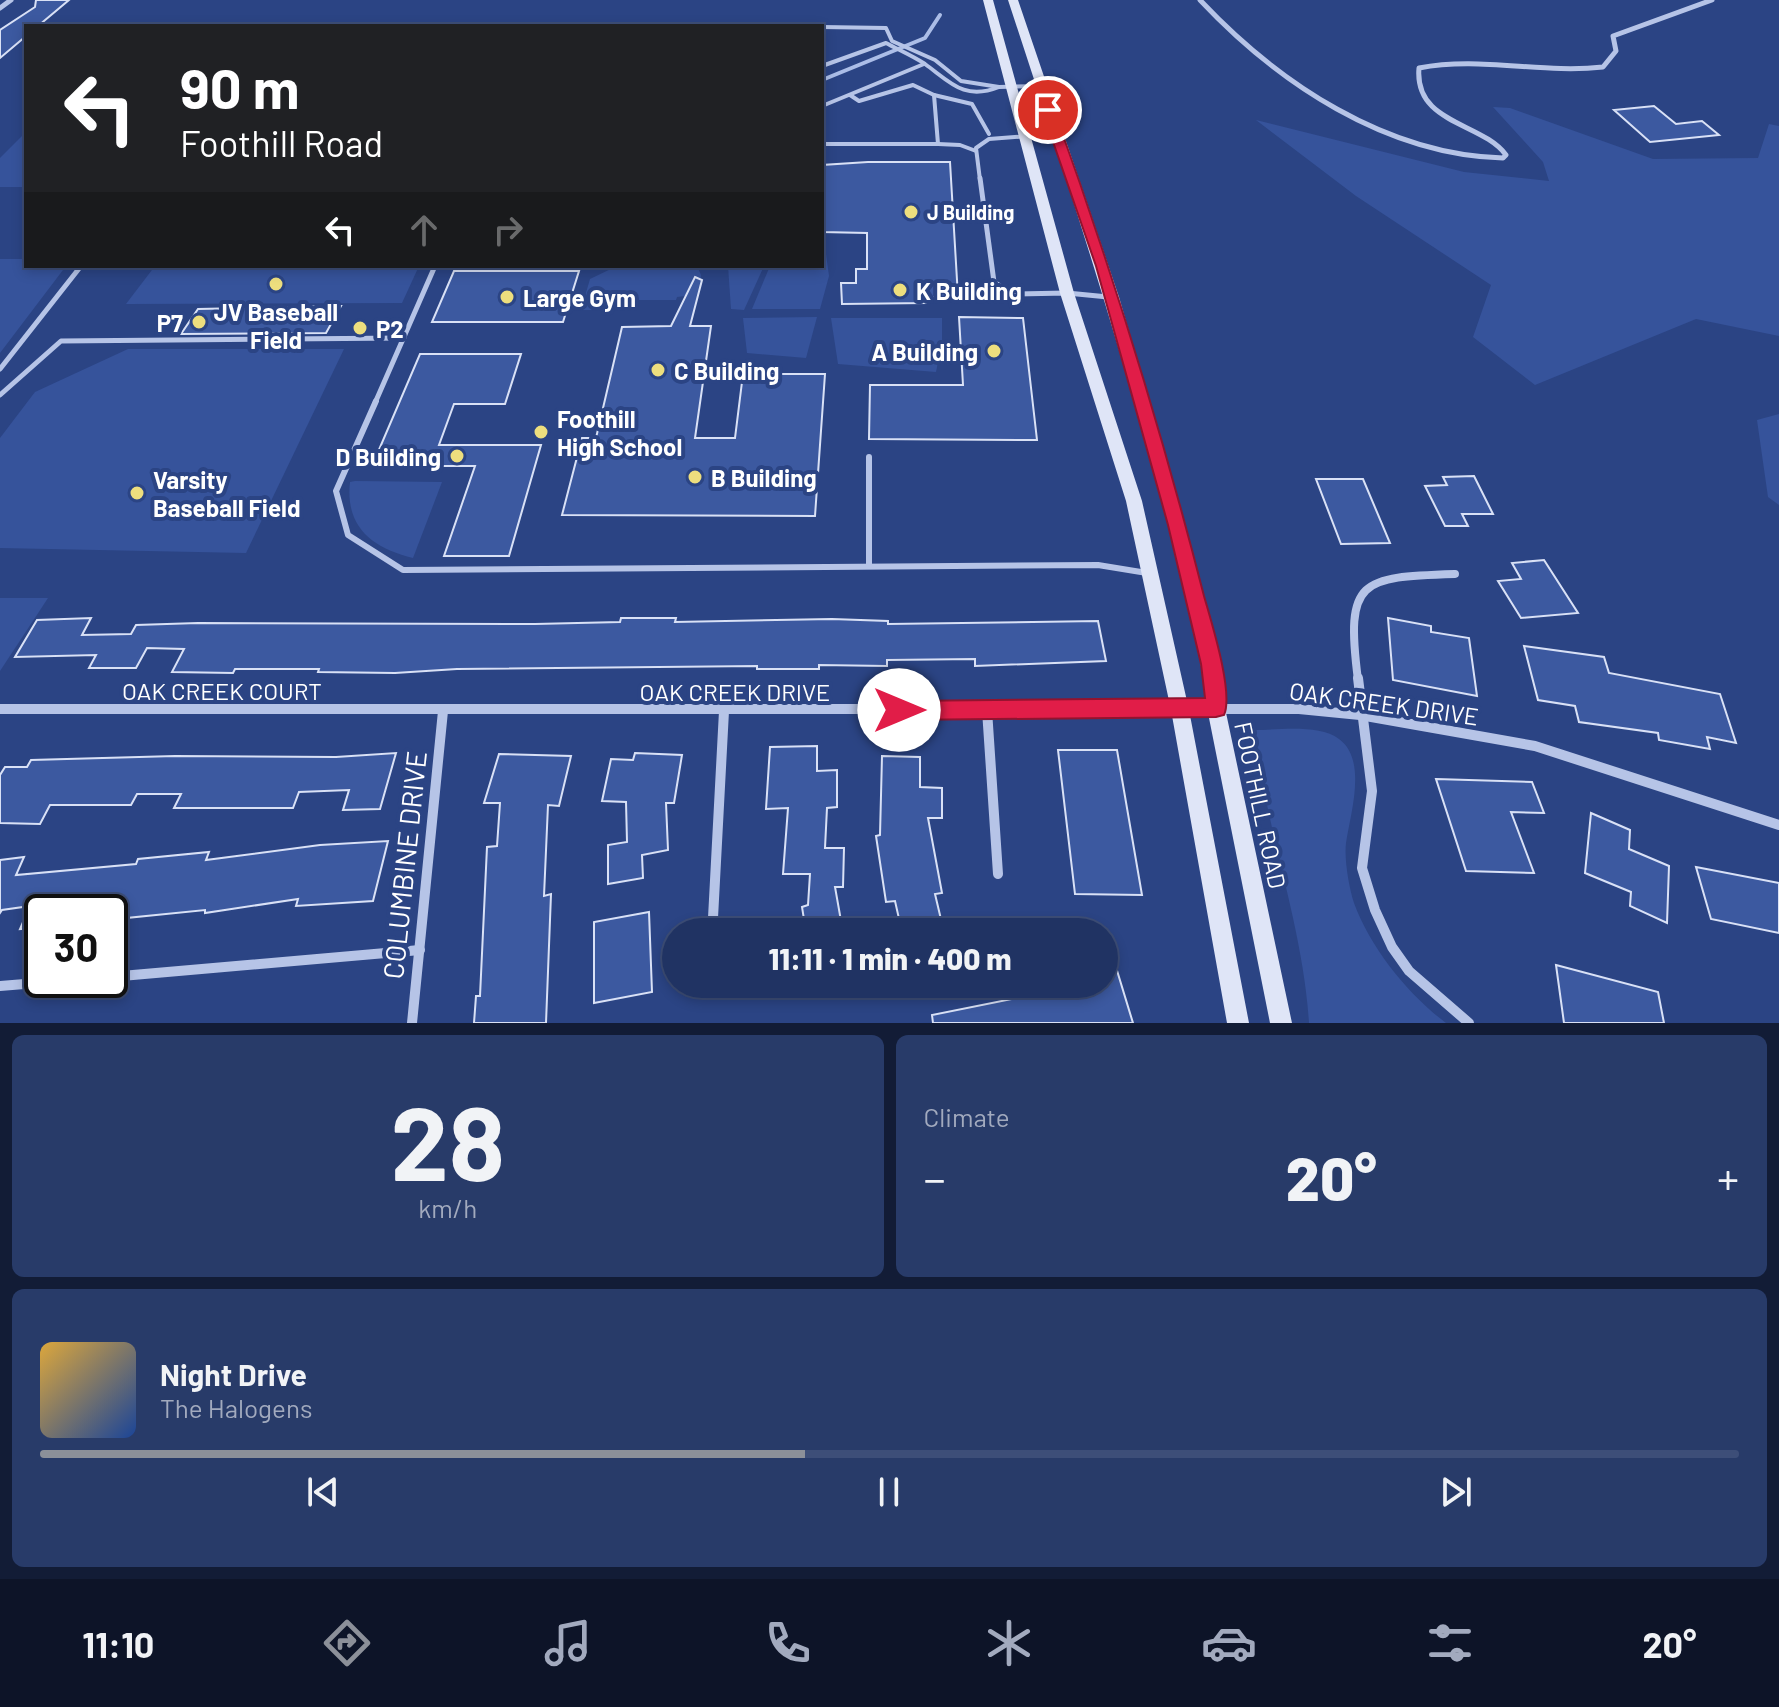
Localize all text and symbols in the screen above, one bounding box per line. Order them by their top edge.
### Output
text: 90 m [180,53,300,120]
icon: left [48,56,152,160]
pin [1014,76,1082,144]
icon: arrive [1026,88,1070,132]
text: Foothill Road [180,121,383,164]
place label: J Building [927,200,1014,224]
marker: J Building [902,203,920,221]
icon: left [318,208,362,252]
icon: ahead [402,208,446,252]
icon: right [486,208,530,252]
marker: JV Baseball Field [267,275,285,293]
place label: K Building [916,276,1022,305]
marker: K Building [891,281,909,299]
place label: Large Gym [523,283,636,312]
marker: Large Gym [498,288,516,306]
place label: JV Baseball Field [214,297,338,354]
place label: P7 [157,308,183,337]
marker: P7 [190,313,208,331]
place label: P2 [376,314,404,343]
marker: P2 [351,319,369,337]
place label: A Building [871,337,978,366]
marker: A Building [985,342,1003,360]
place label: C Building [674,356,779,385]
marker: C Building [649,361,667,379]
place label: Foothill High School [557,404,682,461]
marker: Foothill High School [532,423,550,441]
place label: D Building [335,442,441,471]
marker: D Building [448,447,466,465]
place label: B Building [711,463,817,492]
place label: Varsity Baseball Field [153,465,301,522]
marker: B Building [686,468,704,486]
marker: Varsity Baseball Field [128,484,146,502]
position arrow [857,668,941,752]
street label: OAK CREEK DRIVE [1288,675,1480,731]
street label: OAK CREEK COURT [122,676,322,705]
street label: OAK CREEK DRIVE [640,677,830,706]
street label: FOOTHILL ROAD [1229,719,1293,891]
street label: COLUMBINE DRIVE [375,749,433,981]
speed limit sign: 30 [24,894,128,998]
text: 11:11 · 1 min · 400 m [768,940,1012,976]
text: 28 [390,1077,505,1202]
text: Climate [924,1101,1010,1132]
text: 20° [1286,1141,1377,1213]
text: − [924,1151,946,1204]
text: + [1717,1151,1739,1204]
text: km/h [418,1192,477,1223]
text: Night Drive [160,1356,307,1392]
text: The Halogens [160,1392,312,1423]
icon: previous [301,1470,345,1514]
icon: pause [867,1470,911,1514]
icon: next [1434,1470,1478,1514]
icon: directions [319,1615,375,1671]
icon: music [540,1615,596,1671]
icon: phone [760,1615,816,1671]
icon: climate [981,1615,1037,1671]
icon: car [1201,1615,1257,1671]
icon: filters [1422,1615,1478,1671]
text: 11:10 [82,1622,154,1665]
text: 20° [1642,1622,1697,1665]

